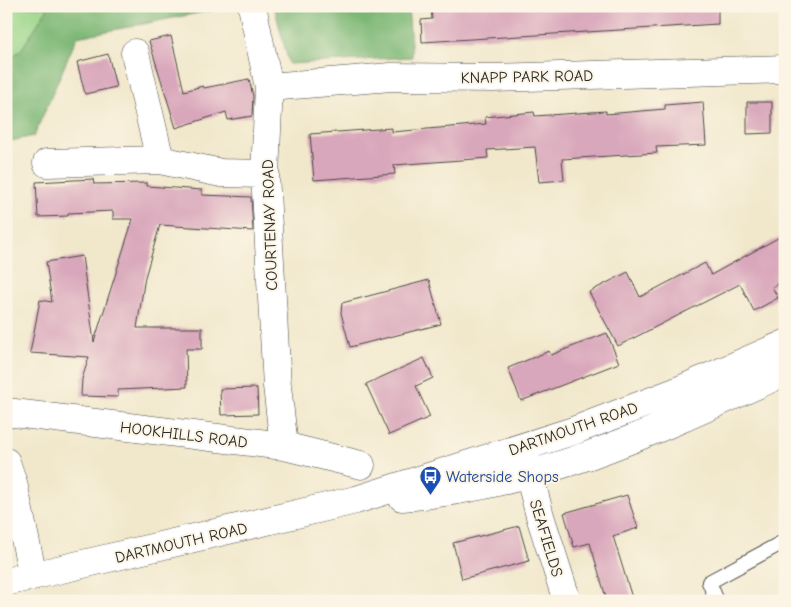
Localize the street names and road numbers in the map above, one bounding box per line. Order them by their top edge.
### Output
street label: KNAPP PARK ROAD [461,67,594,87]
street label: COURTENAY ROAD [259,159,281,291]
street label: DARTMOUTH ROAD [506,398,640,459]
street label: HOOKHILLS ROAD [119,418,249,452]
street label: SEAFIELDS [526,497,566,579]
street label: DARTMOUTH ROAD [113,519,249,567]

